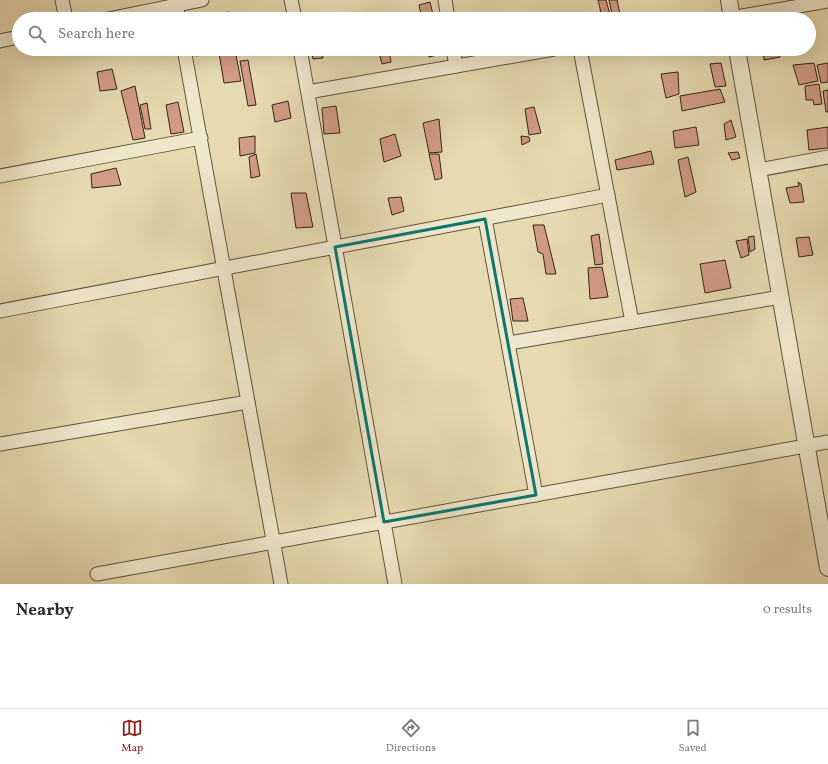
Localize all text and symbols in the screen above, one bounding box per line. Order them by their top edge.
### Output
search box [12,12,816,56]
icon: search [26,23,48,45]
text: Search here [58,24,135,45]
text: Nearby [16,599,74,622]
text: 0 results [763,601,812,619]
tab: Map [121,717,143,756]
tab: Directions [386,717,436,756]
tab: Saved [678,717,707,756]

